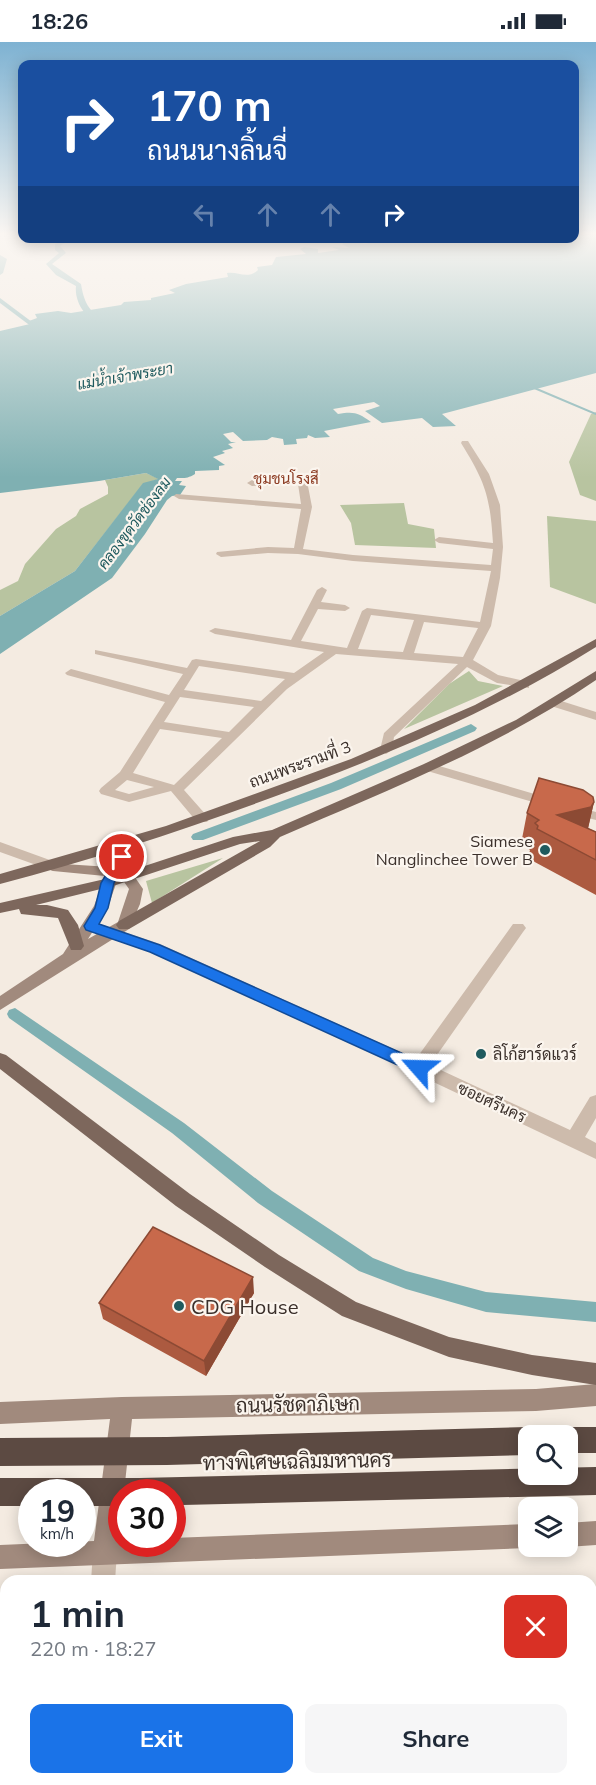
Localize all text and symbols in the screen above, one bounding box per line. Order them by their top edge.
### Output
text: 18:26 [30,7,88,35]
text: 170 m [147,79,272,132]
icon: right [48,84,126,162]
text: ถนนนางลิ้นจี่ [147,133,288,167]
icon: left [188,198,221,231]
icon: ahead [251,198,284,231]
icon: ahead [314,198,347,231]
icon: right [377,198,410,231]
water label: แม่น้ำเจ้าพระยา [75,355,174,394]
district label: ชุมชนโรงสี [253,469,319,490]
water label: คลองขุดวัดช่องลม [93,473,176,574]
street label: ถนนพระรามที่ 3 [245,733,354,792]
pin [96,831,147,882]
place label: Siamese Nanglinchee Tower B [376,831,533,869]
icon: arrive [105,840,138,873]
marker: Siamese Nanglinchee Tower B [538,843,552,857]
position arrow [387,1036,451,1100]
place label: ลิโก้ฮาร์ดแวร์ [493,1042,577,1064]
marker: ลิโก้ฮาร์ดแวร์ [474,1047,488,1061]
street label: ซอยศรีนคร [455,1077,530,1127]
place label: CDG House [191,1294,299,1319]
marker: CDG House [172,1299,186,1313]
street label: ถนนรัชดาภิเษก [236,1390,360,1418]
map controls [518,1425,578,1557]
button: search [518,1425,578,1485]
street label: ทางพิเศษเฉลิมมหานคร [202,1447,392,1475]
speed limit sign: 30 [108,1479,186,1557]
text: 19 [39,1492,75,1530]
button: layers [518,1497,578,1557]
text: km/h [40,1524,74,1543]
text: 1 min [30,1591,125,1636]
button: close [504,1595,567,1658]
text: 220 m · 18:27 [30,1636,156,1661]
button: Exit [30,1704,293,1773]
button: Share [305,1704,567,1773]

